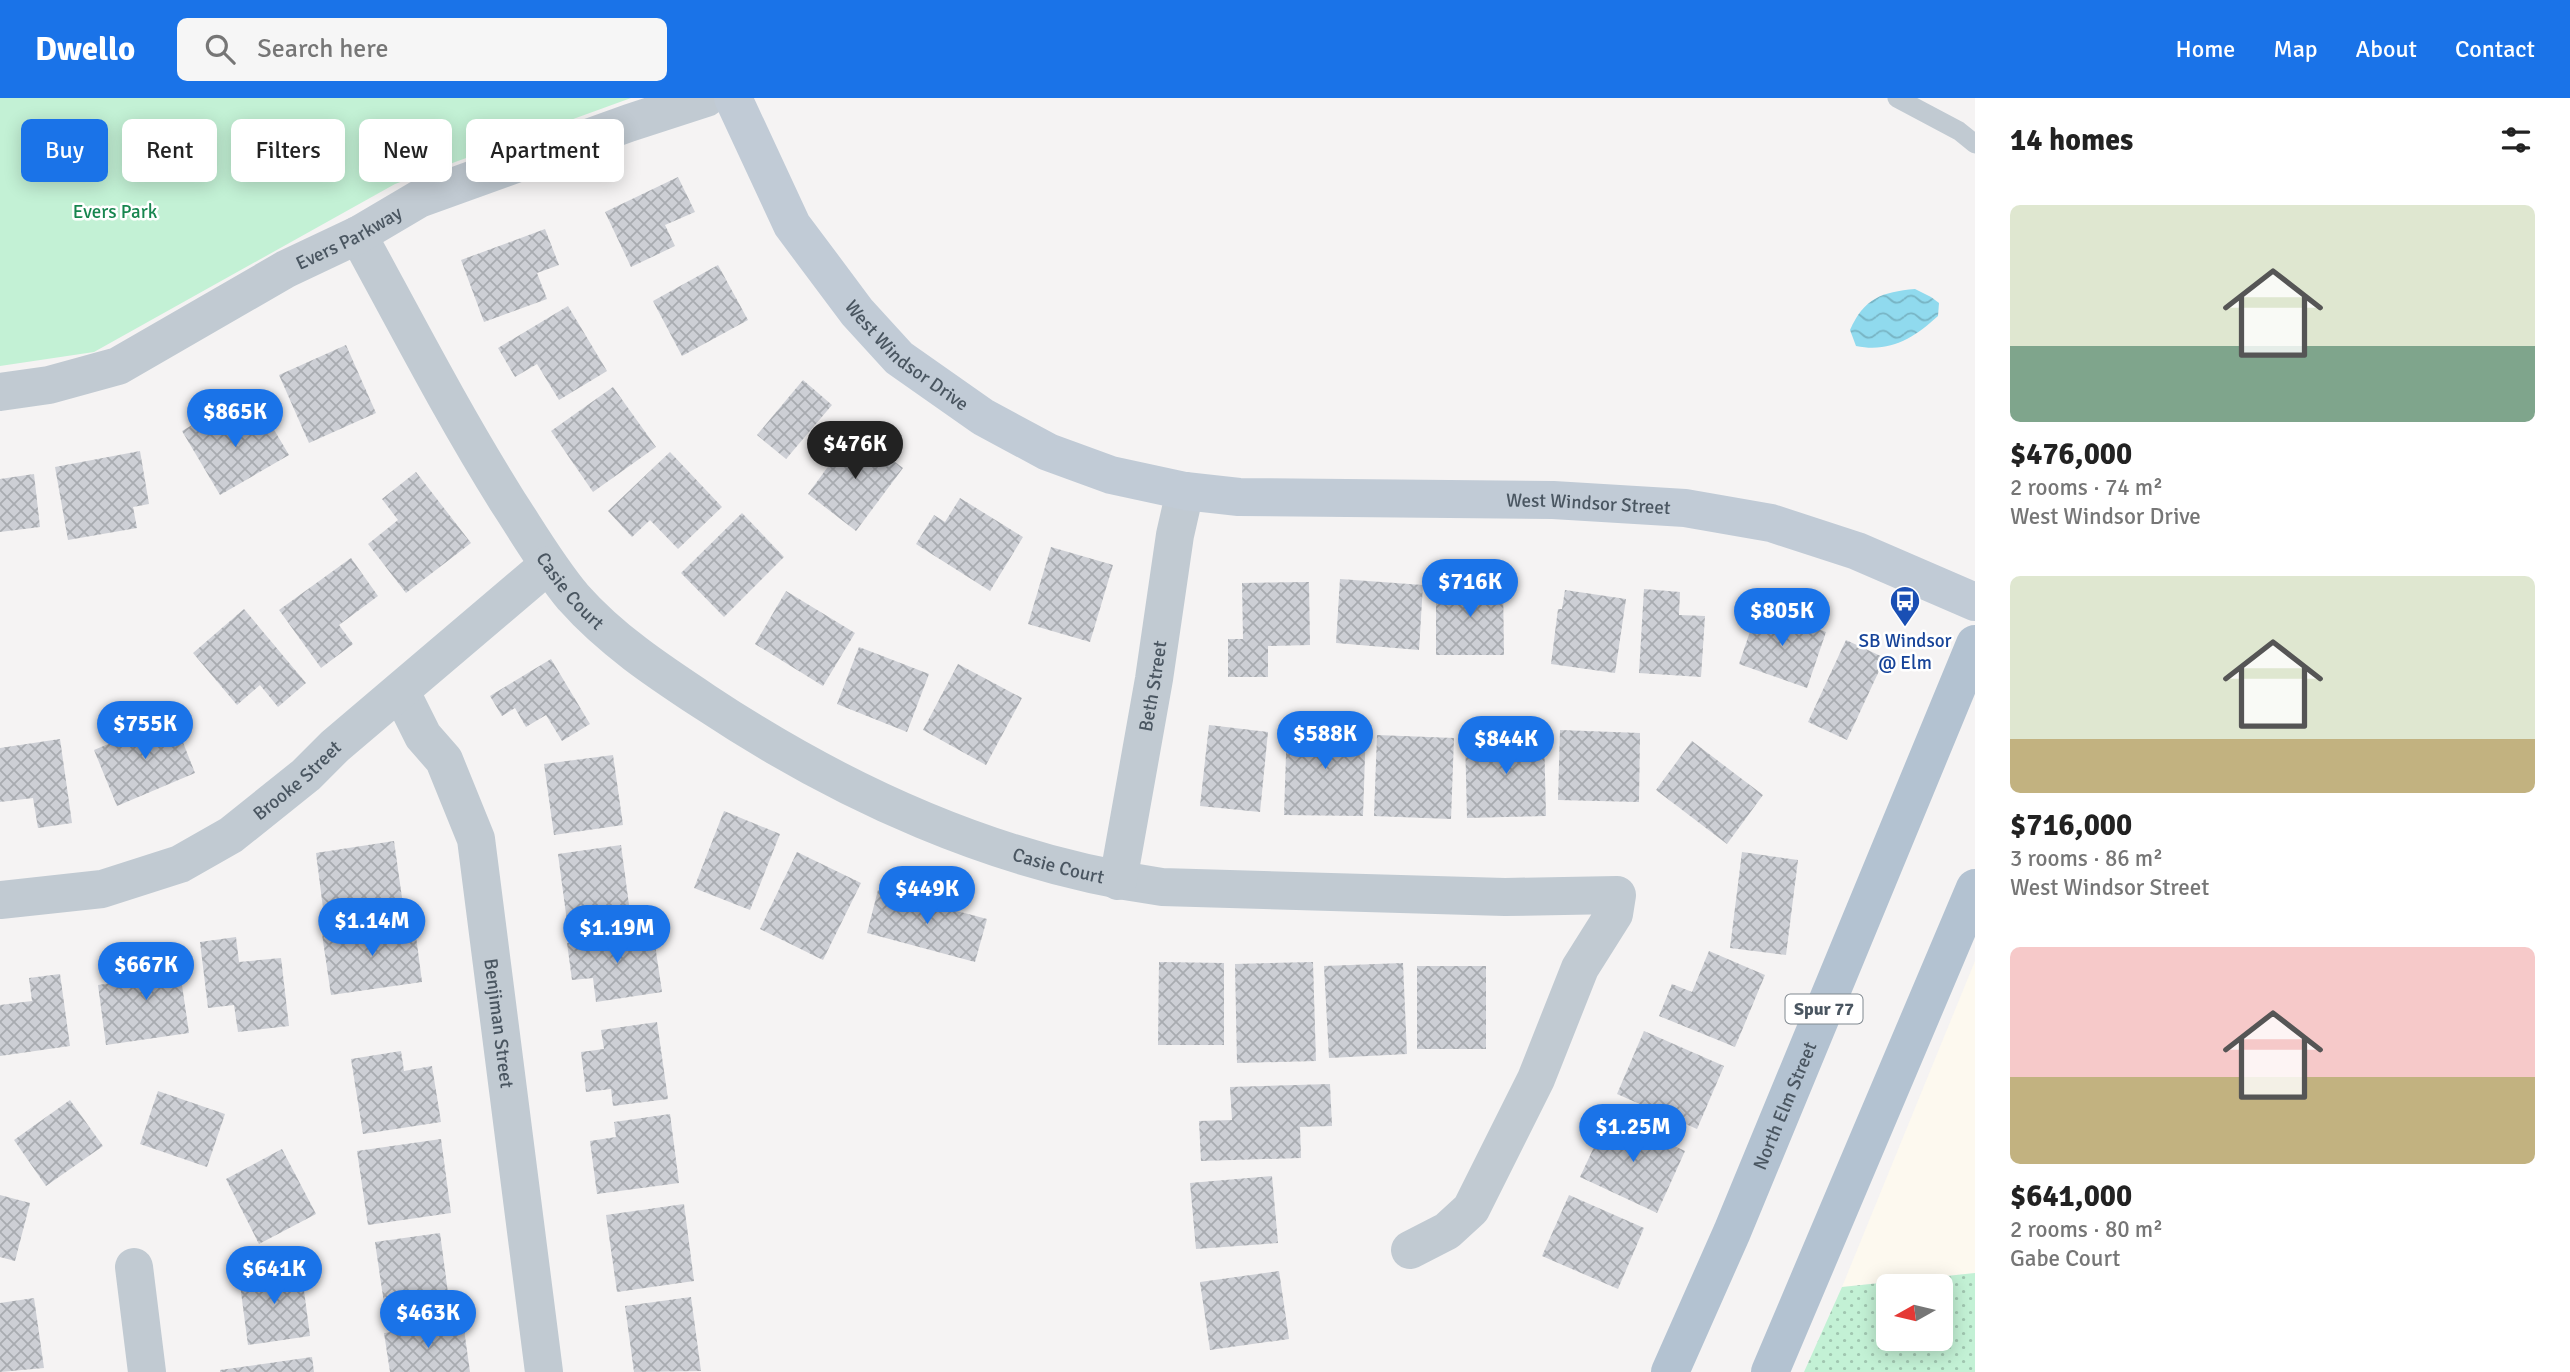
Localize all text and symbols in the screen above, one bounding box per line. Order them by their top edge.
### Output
search box [177,18,667,81]
text: Dwello [35,29,135,70]
icon: search [201,30,239,68]
text: Search here [257,33,388,65]
text: Home [2175,34,2235,64]
text: Map [2273,34,2318,64]
text: About [2356,34,2417,64]
text: Contact [2455,34,2535,64]
chip: Buy [21,119,108,182]
chip: Rent [122,119,217,182]
chip: Filters [231,119,345,182]
chip: New [359,119,452,182]
chip: Apartment [466,119,624,182]
icon: filters [2497,121,2535,159]
text: 14 homes [2010,122,2133,159]
park label: Evers Park [73,200,158,224]
street label: Evers Parkway [292,201,406,276]
icon: home [2210,250,2336,376]
street label: West Windsor Drive [839,295,973,416]
pin: $865K [186,390,284,449]
text: $865K [203,397,267,426]
pin: $476K [806,422,904,481]
text: $476K [823,429,887,458]
text: $476,000 [2010,436,2132,473]
text: 2 rooms · 74 m² [2010,473,2163,502]
street label: West Windsor Street [1506,489,1672,520]
text: West Windsor Drive [2010,502,2201,531]
street label: Casie Court [531,548,609,636]
pin: $716K [1421,560,1519,619]
text: $716K [1438,567,1502,596]
bus stop icon: SB Windsor @ Elm [1888,584,1922,628]
pin: $805K [1733,588,1831,648]
text: $805K [1750,596,1814,625]
icon: home [2210,621,2336,747]
place label: SB Windsor @ Elm [1858,629,1952,675]
street label: Beth Street [1134,639,1172,734]
pin: $755K [96,702,194,761]
text: $755K [113,709,177,738]
pin: $588K [1276,712,1374,771]
pin: $844K [1457,716,1555,776]
text: $588K [1293,719,1357,748]
text: $844K [1474,724,1538,753]
street label: Brooke Street [248,735,347,826]
text: $716,000 [2010,807,2132,844]
street label: Casie Court [1009,842,1107,890]
text: 3 rooms · 86 m² [2010,844,2163,873]
pin: $449K [878,866,976,926]
text: West Windsor Street [2010,873,2209,902]
text: $449K [895,874,959,903]
pin: $1.14M [315,898,429,958]
text: $1.14M [334,906,410,935]
pin: $1.19M [560,906,674,965]
text: $1.19M [579,913,655,942]
pin: $667K [97,942,195,1002]
text: $667K [114,950,178,979]
street label: Benjiman Street [478,957,519,1090]
icon: home [2210,992,2336,1118]
road number: Spur 77 [1786,994,1862,1024]
street label: North Elm Street [1748,1038,1823,1174]
pin: $1.25M [1576,1104,1690,1164]
text: $1.25M [1595,1112,1671,1141]
text: $641,000 [2010,1178,2132,1215]
text: 2 rooms · 80 m² [2010,1215,2163,1244]
text: Gabe Court [2010,1244,2120,1273]
pin: $641K [225,1246,323,1306]
text: $641K [242,1254,306,1283]
north arrow [1876,1274,1953,1351]
map controls [1876,1274,1953,1351]
pin: $463K [379,1290,477,1350]
text: $463K [396,1298,460,1327]

